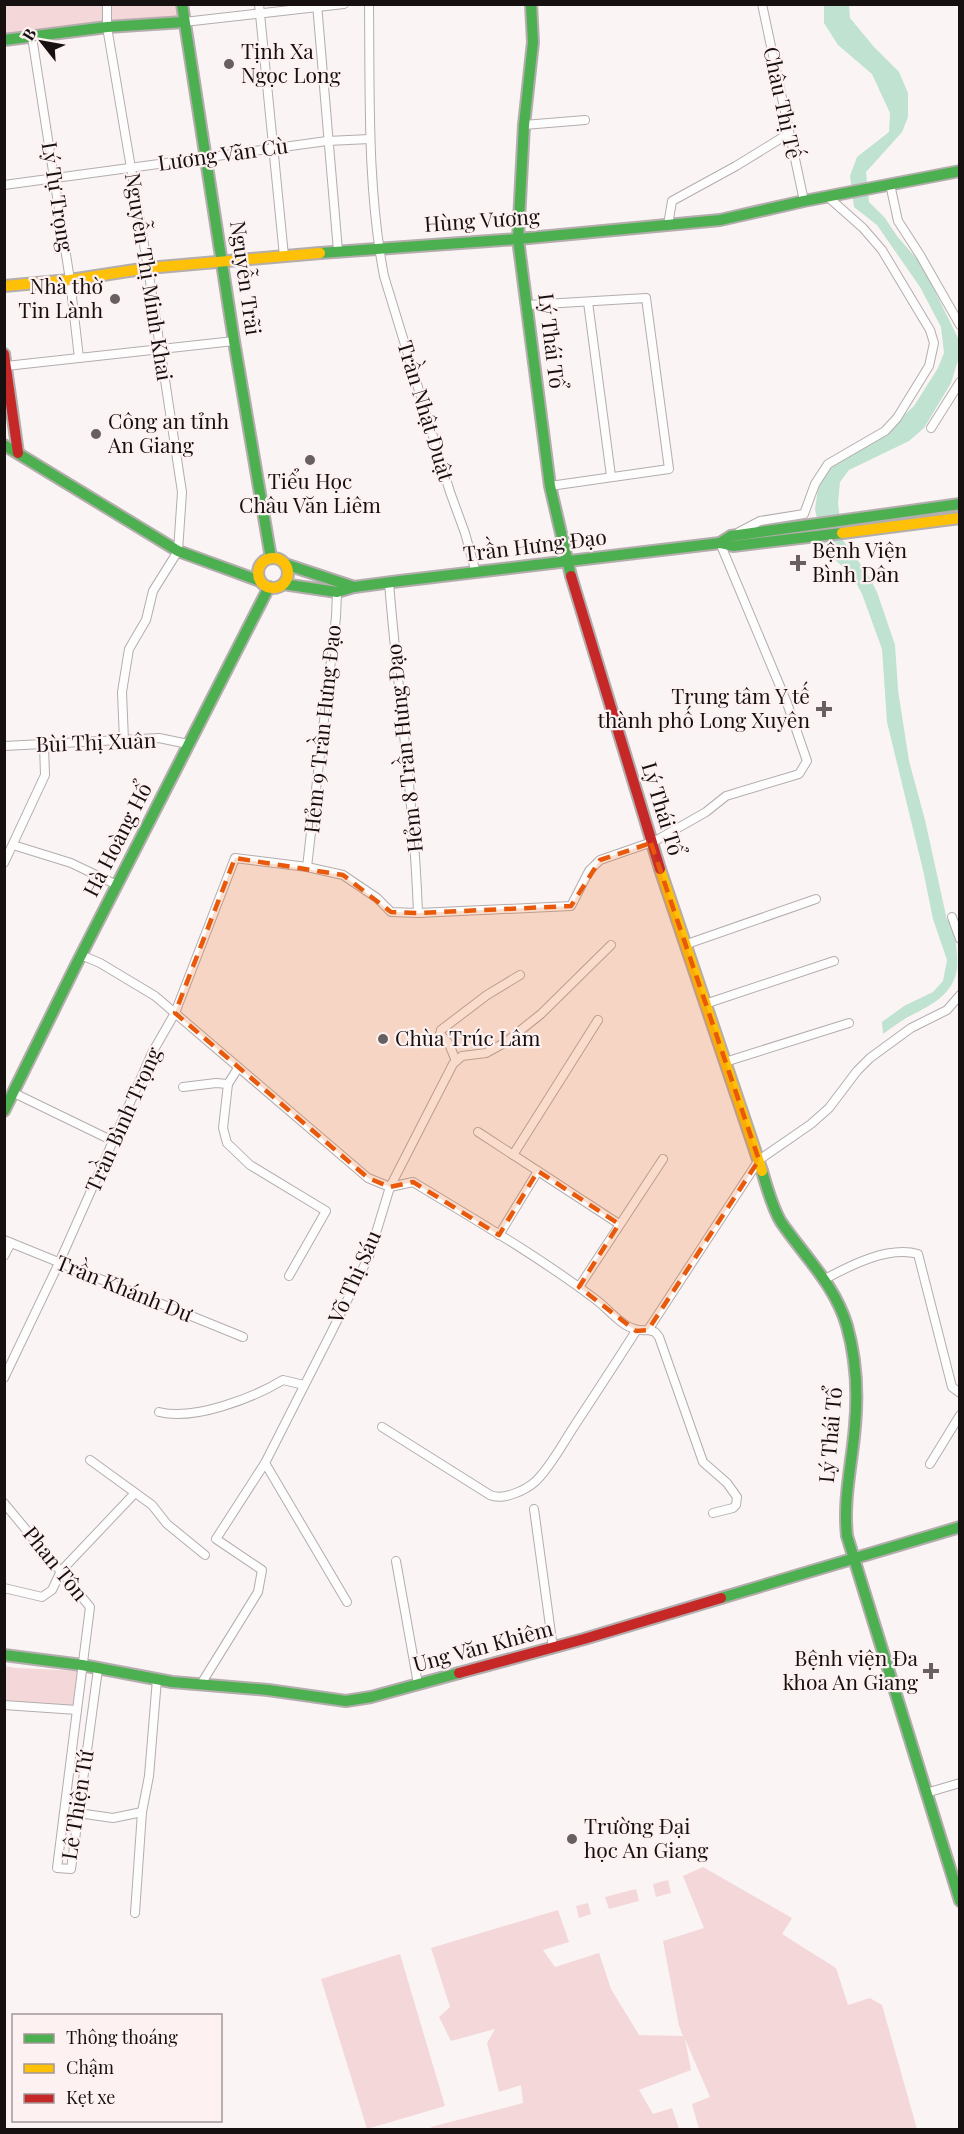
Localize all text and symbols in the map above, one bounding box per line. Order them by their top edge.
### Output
north arrow [12,12,72,72]
text: B [17,24,41,44]
place label: Tịnh Xa Ngọc Long [241,36,341,88]
street label: Châu Thị Tế [758,44,810,161]
marker: Tịnh Xa Ngọc Long [222,57,236,71]
street label: Lương Vãn Cù [156,130,290,176]
street label: Lý Tự Trọng [36,140,82,254]
street label: Nguyễn Thị Minh Khai [120,171,180,383]
street label: Hùng Vương [423,201,541,237]
street label: Nguyễn Trãi [225,219,269,337]
place label: Nhà thờ Tin Lành [18,271,104,323]
street label: Lý Thái Tổ [533,291,573,392]
marker: Nhà thờ Tin Lành [108,292,122,306]
street label: Trần Nhật Duật [392,337,462,485]
place label: Công an tỉnh An Giang [107,406,230,458]
marker: Công an tỉnh An Giang [89,427,103,441]
marker: Tiểu Học Châu Văn Liêm [303,453,317,467]
place label: Tiểu Học Châu Văn Liêm [239,466,381,518]
street label: Trần Hưng Đạo [462,521,608,567]
place label: Bệnh Viện Bình Dân [812,535,908,587]
marker: Bệnh Viện Bình Dân [789,554,807,572]
street label: Hẻm 9 Trần Hưng Đạo [296,623,346,834]
street label: Hẻm 8 Trần Hưng Đạo [378,642,428,854]
place label: Trung tâm Y tế thành phố Long Xuyên [598,681,810,733]
marker: Trung tâm Y tế thành phố Long Xuyên [815,700,833,718]
street label: Bùi Thị Xuân [35,725,157,757]
street label: Lý Thái Tổ [636,758,692,860]
street label: Hà Hoàng Hổ [76,776,158,901]
place label: Chùa Trúc Lâm [395,1023,541,1051]
marker: Chùa Trúc Lâm [376,1032,390,1046]
street label: Trần Bình Trọng [78,1042,167,1196]
street label: Võ Thị Sáu [320,1225,386,1328]
street label: Trần Khánh Dư [52,1247,198,1328]
street label: Lý Thái Tổ [811,1384,847,1484]
street label: Phan Tôn [18,1520,96,1606]
street label: Ung Văn Khiêm [409,1613,556,1677]
place label: Bệnh viện Đa khoa An Giang [783,1643,919,1695]
marker: Bệnh viện Đa khoa An Giang [922,1662,940,1680]
street label: Lê Thiện Tứ [54,1747,99,1862]
place label: Trường Đại học An Giang [584,1811,708,1863]
marker: Trường Đại học An Giang [565,1832,579,1846]
legend [12,2014,222,2122]
text: Thông thoáng [66,2025,178,2049]
text: Chậm [66,2055,114,2079]
text: Kẹt xe [66,2085,115,2109]

